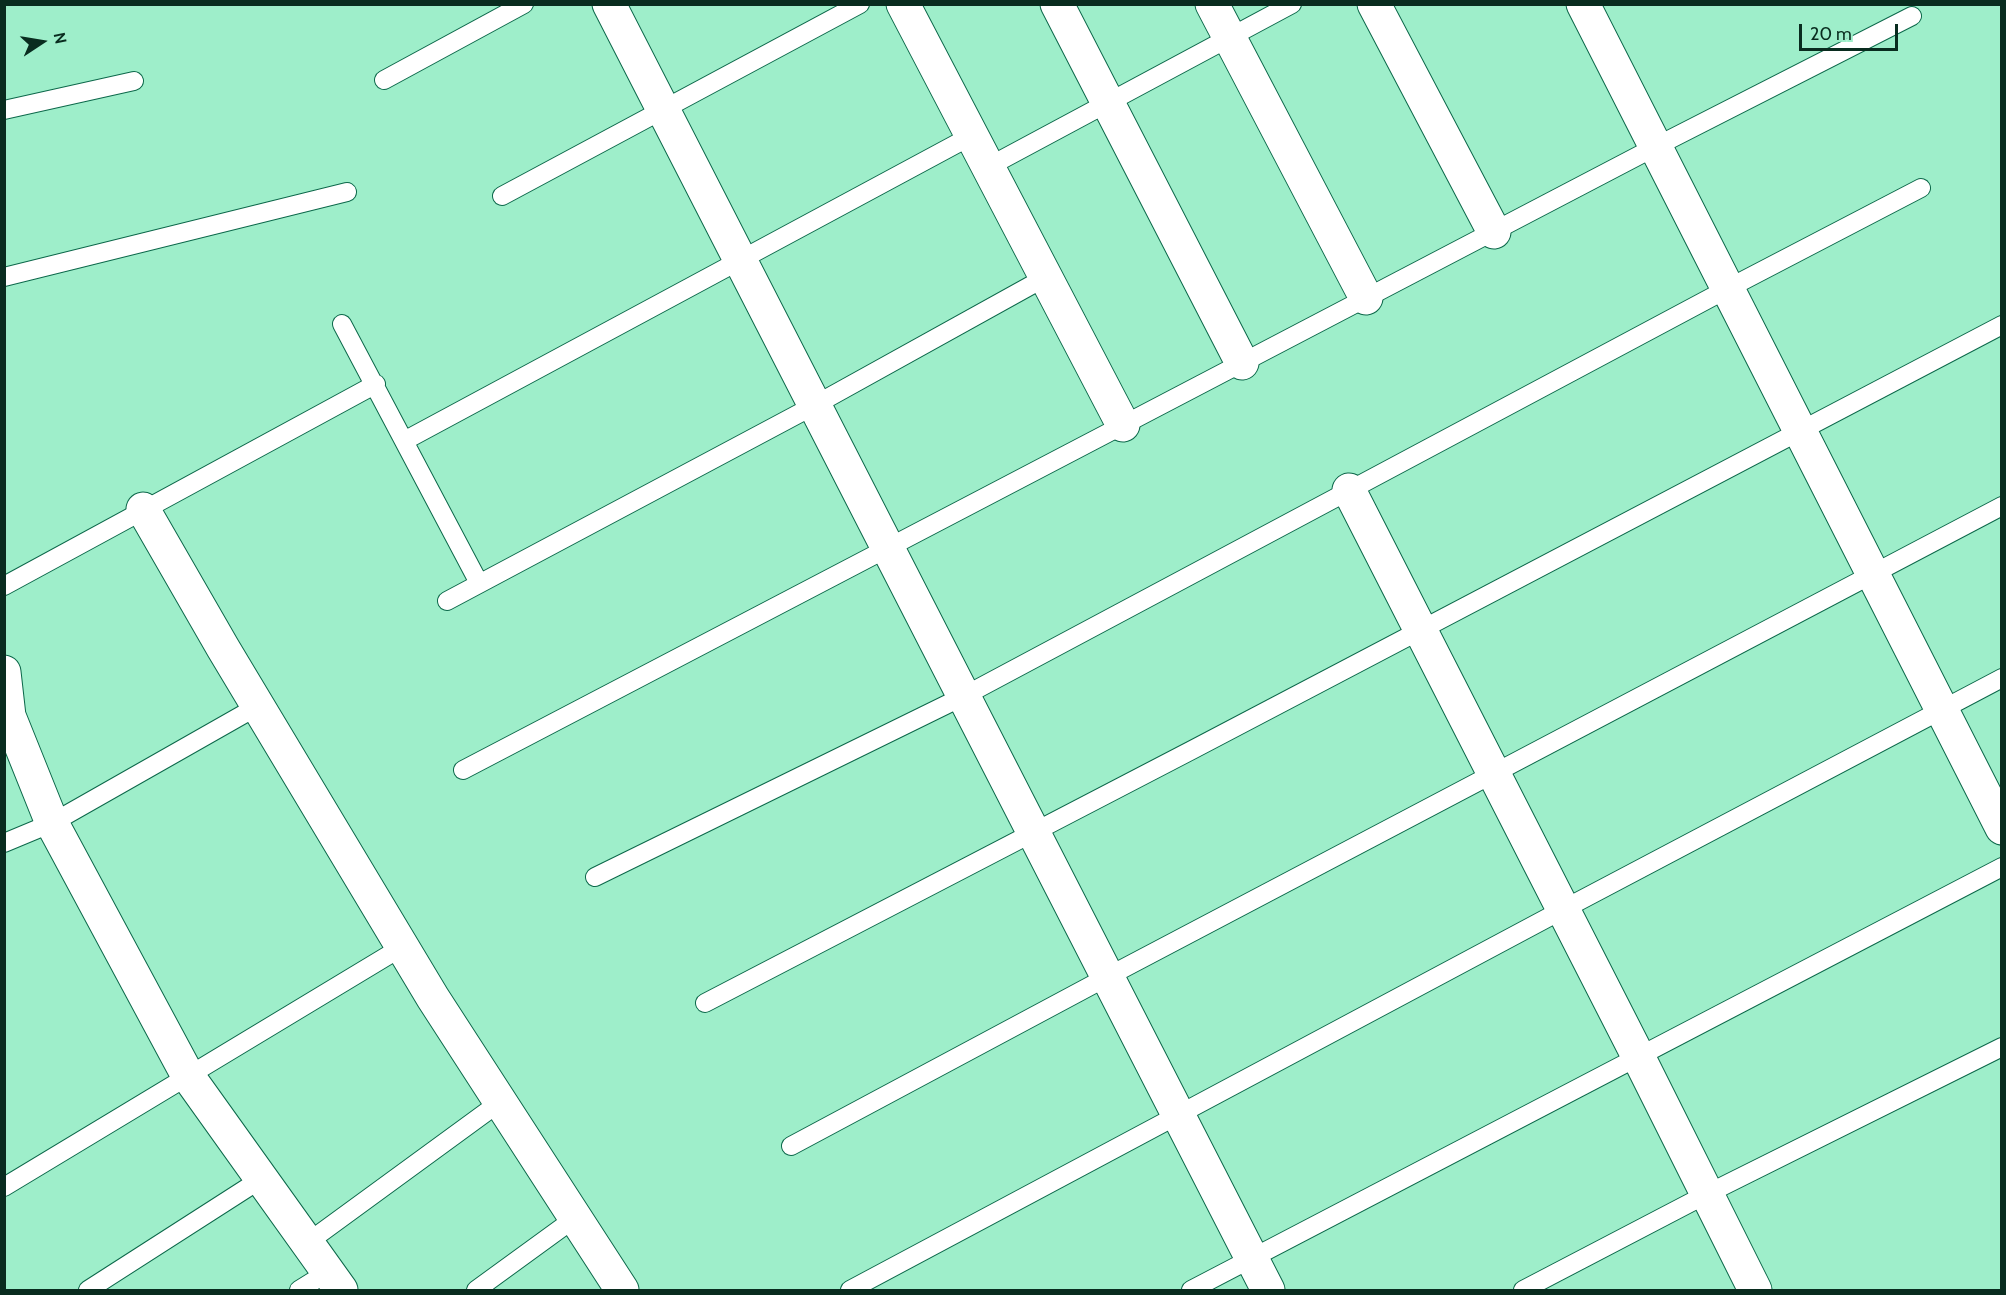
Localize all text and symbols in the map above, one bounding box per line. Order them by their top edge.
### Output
north arrow [12,12,72,72]
scale bar [1802,12,1901,50]
text: 20 m [1810,23,1852,45]
text: N [50,31,71,46]

